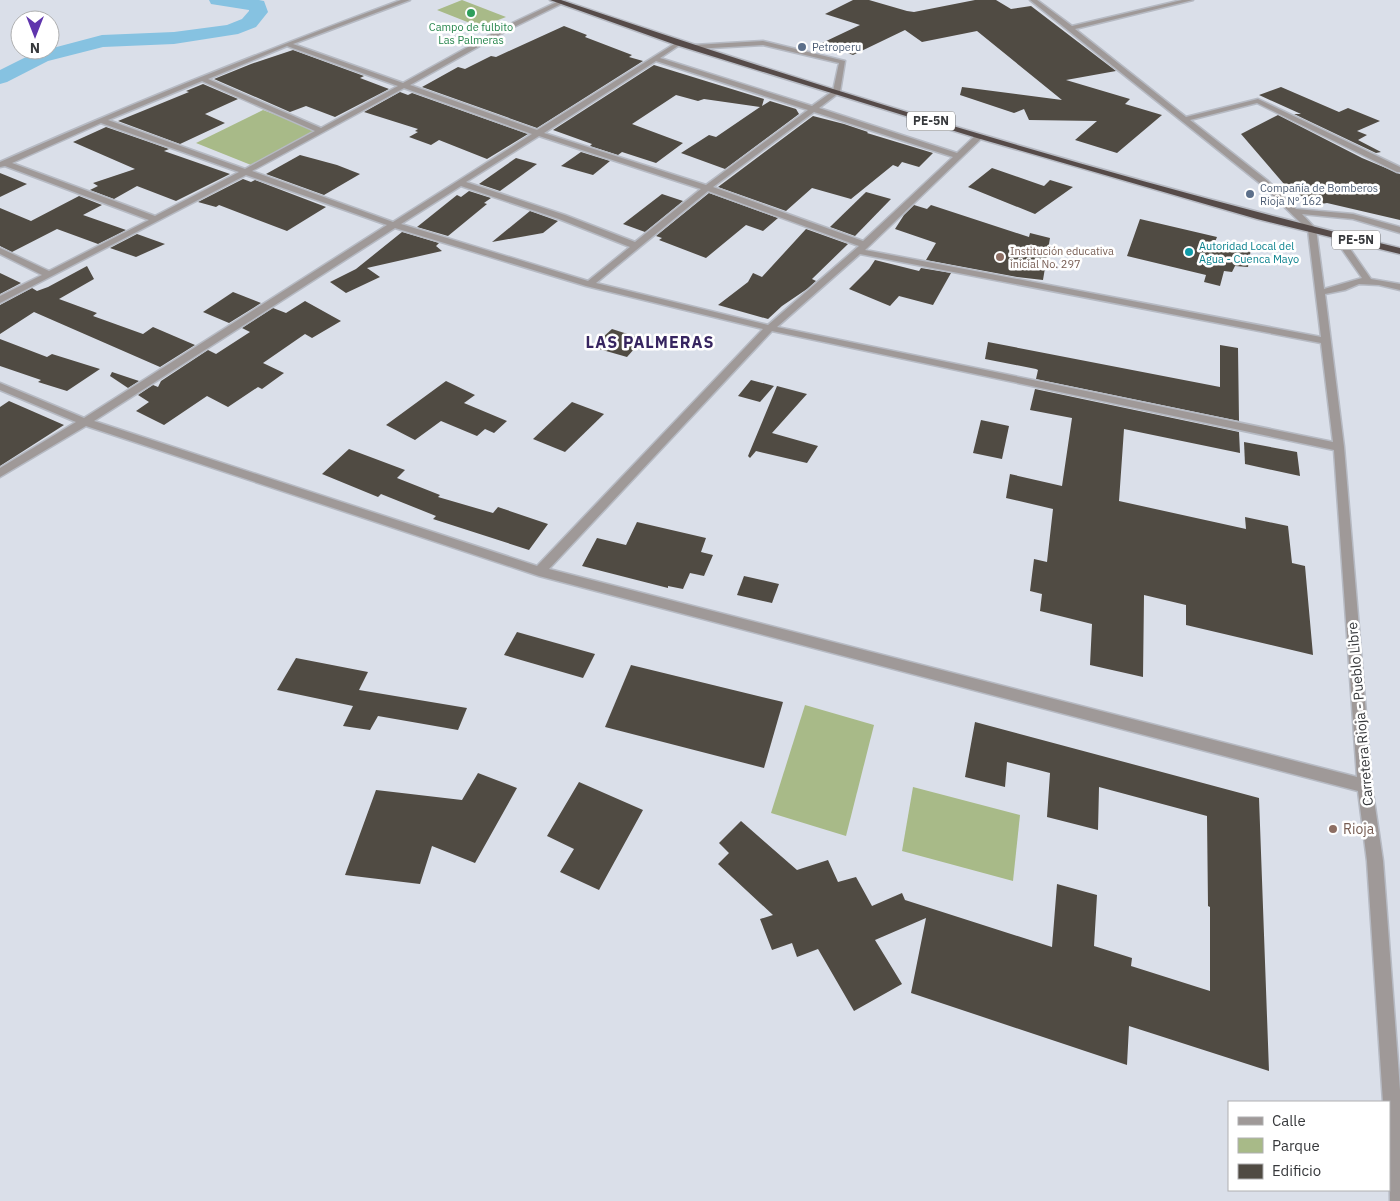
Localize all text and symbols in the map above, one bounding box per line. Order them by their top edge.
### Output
marker: Campo de fulbito Las Palmeras [465,7,477,19]
north arrow [10,10,60,60]
place label: Campo de fulbito Las Palmeras [429,20,513,47]
text: N [30,39,40,57]
place label: Petroperu [812,40,861,54]
marker: Petroperu [796,41,808,53]
road number: PE-5N [907,112,955,130]
place label: Compañía de Bomberos Rioja Nº 162 [1260,181,1378,208]
marker: Compañía de Bomberos Rioja Nº 162 [1244,188,1256,200]
road number: PE-5N [1332,230,1380,250]
place label: Autoridad Local del Agua - Cuenca Mayo [1199,239,1299,266]
place label: Institución educativa inicial No. 297 [1010,244,1114,271]
marker: Autoridad Local del Agua - Cuenca Mayo [1183,246,1195,258]
marker: Institución educativa inicial No. 297 [994,251,1006,263]
district label: LAS PALMERAS [586,332,714,352]
street label: Carretera Rioja - Pueblo Libre [1343,621,1377,807]
place label: Rioja [1343,820,1375,838]
marker: Rioja [1327,823,1339,835]
legend [1228,1101,1390,1191]
text: Calle [1272,1111,1306,1130]
text: Parque [1272,1136,1320,1155]
text: Edificio [1272,1161,1321,1180]

